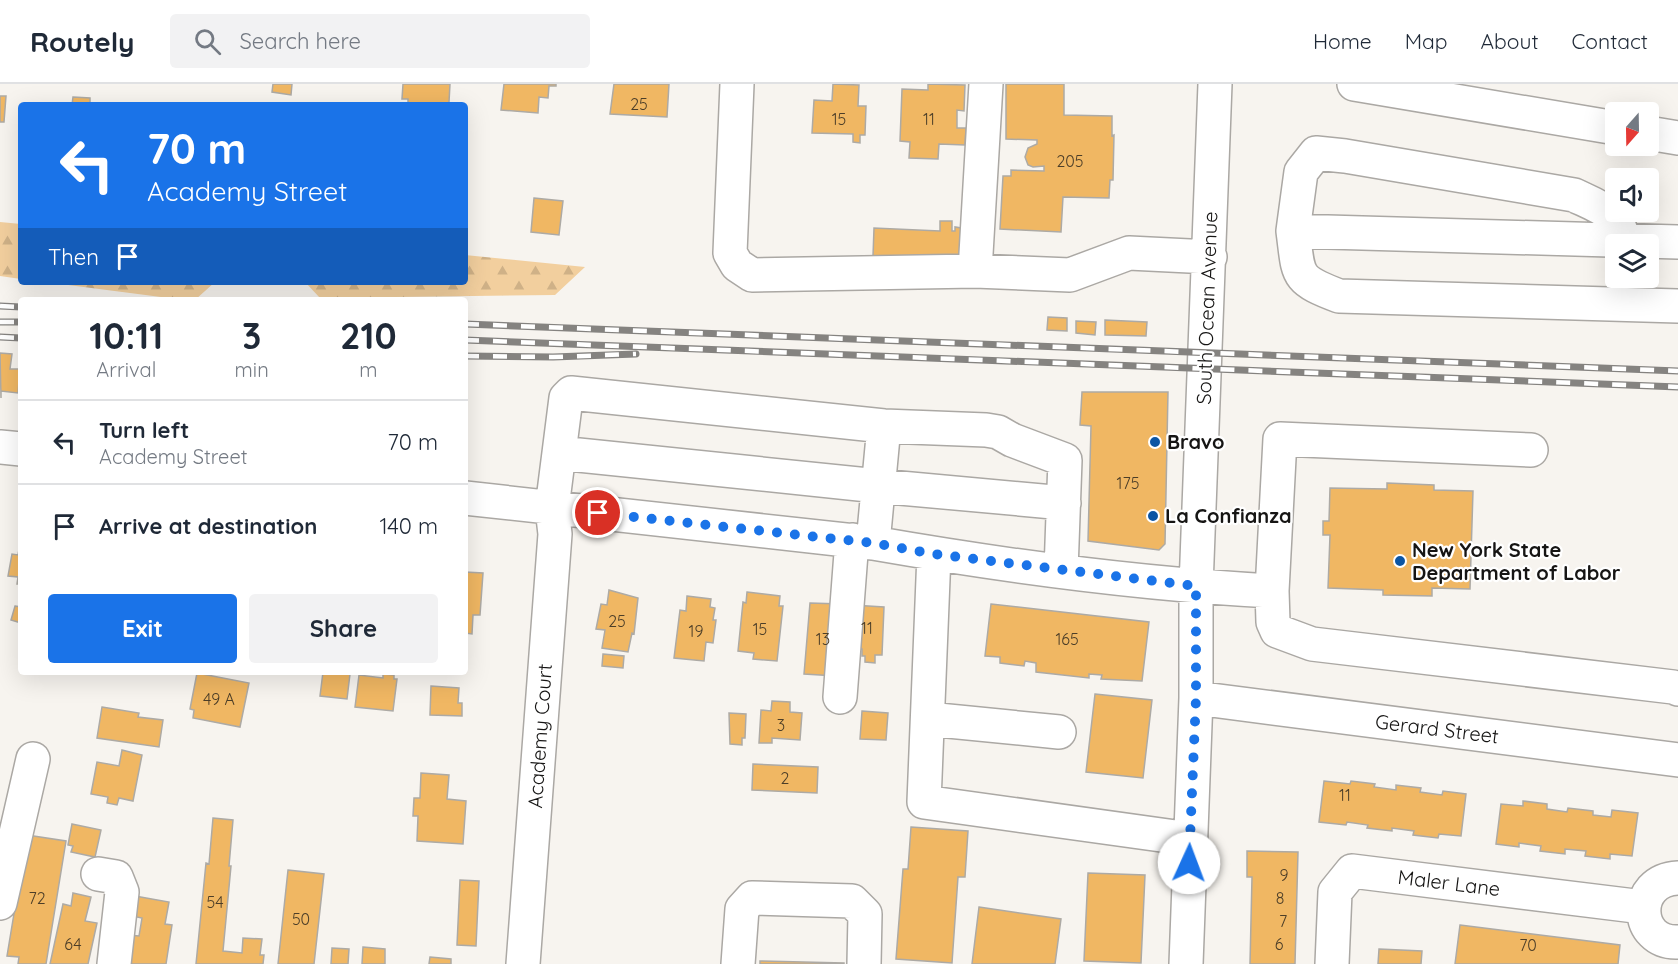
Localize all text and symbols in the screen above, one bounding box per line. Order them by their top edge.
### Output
search box [170,14,590,68]
text: Routely [30,24,134,59]
icon: search [191,25,224,58]
text: Search here [239,27,361,55]
text: Home [1313,28,1372,54]
text: Map [1405,28,1448,54]
text: About [1481,28,1539,54]
text: Contact [1572,28,1648,54]
house number: 25 [630,94,648,114]
north arrow [1605,102,1659,156]
map controls [1605,102,1659,288]
house number: 15 [832,109,846,129]
house number: 11 [923,109,935,129]
text: 70 m [147,122,246,175]
icon: left [48,126,126,204]
house number: 205 [1056,151,1084,171]
button: sound [1605,168,1659,222]
text: Academy Street [147,174,347,208]
street label: South Ocean Avenue [1191,211,1222,405]
button: layers [1605,234,1659,288]
icon: arrive [111,240,144,273]
text: Then [48,243,99,271]
text: 10:11 [89,313,163,358]
text: 3 [242,313,261,358]
text: 210 [340,313,397,358]
text: Arrival [96,357,156,382]
text: min [235,357,269,382]
text: m [359,357,377,382]
text: Turn left [99,416,189,444]
icon: left [48,426,81,459]
text: 70 m [388,428,438,456]
place label: Bravo [1167,429,1224,454]
marker: Bravo [1148,435,1162,449]
text: Academy Street [99,444,247,469]
house number: 175 [1117,473,1139,493]
pin [572,487,623,538]
icon: arrive [581,496,614,529]
place label: La Confianza [1165,503,1292,528]
marker: La Confianza [1146,509,1160,523]
icon: arrive [48,510,81,543]
text: Arrive at destination [99,512,317,540]
text: 140 m [379,512,438,540]
place label: New York State Department of Labor [1412,537,1621,585]
marker: New York State Department of Labor [1393,554,1407,568]
button: Exit [48,594,237,663]
button: Share [249,594,438,663]
house number: 25 [608,611,626,631]
house number: 11 [861,618,873,638]
house number: 15 [753,619,767,639]
house number: 19 [689,621,703,641]
house number: 13 [816,629,830,649]
house number: 165 [1055,629,1079,649]
street label: Academy Court [522,663,557,809]
house number: 49 A [203,689,235,709]
street label: Gerard Street [1374,709,1500,749]
house number: 3 [777,715,785,735]
house number: 2 [781,768,790,788]
house number: 11 [1339,785,1351,805]
position arrow [1157,831,1221,895]
street label: Maler Lane [1396,864,1502,901]
house number: 9 [1280,865,1289,885]
house number: 72 [28,888,46,908]
house number: 8 [1276,888,1284,908]
house number: 54 [206,892,224,912]
house number: 50 [292,909,310,929]
house number: 7 [1279,911,1287,931]
house number: 64 [64,934,82,954]
house number: 6 [1275,934,1284,954]
house number: 70 [1519,935,1537,955]

